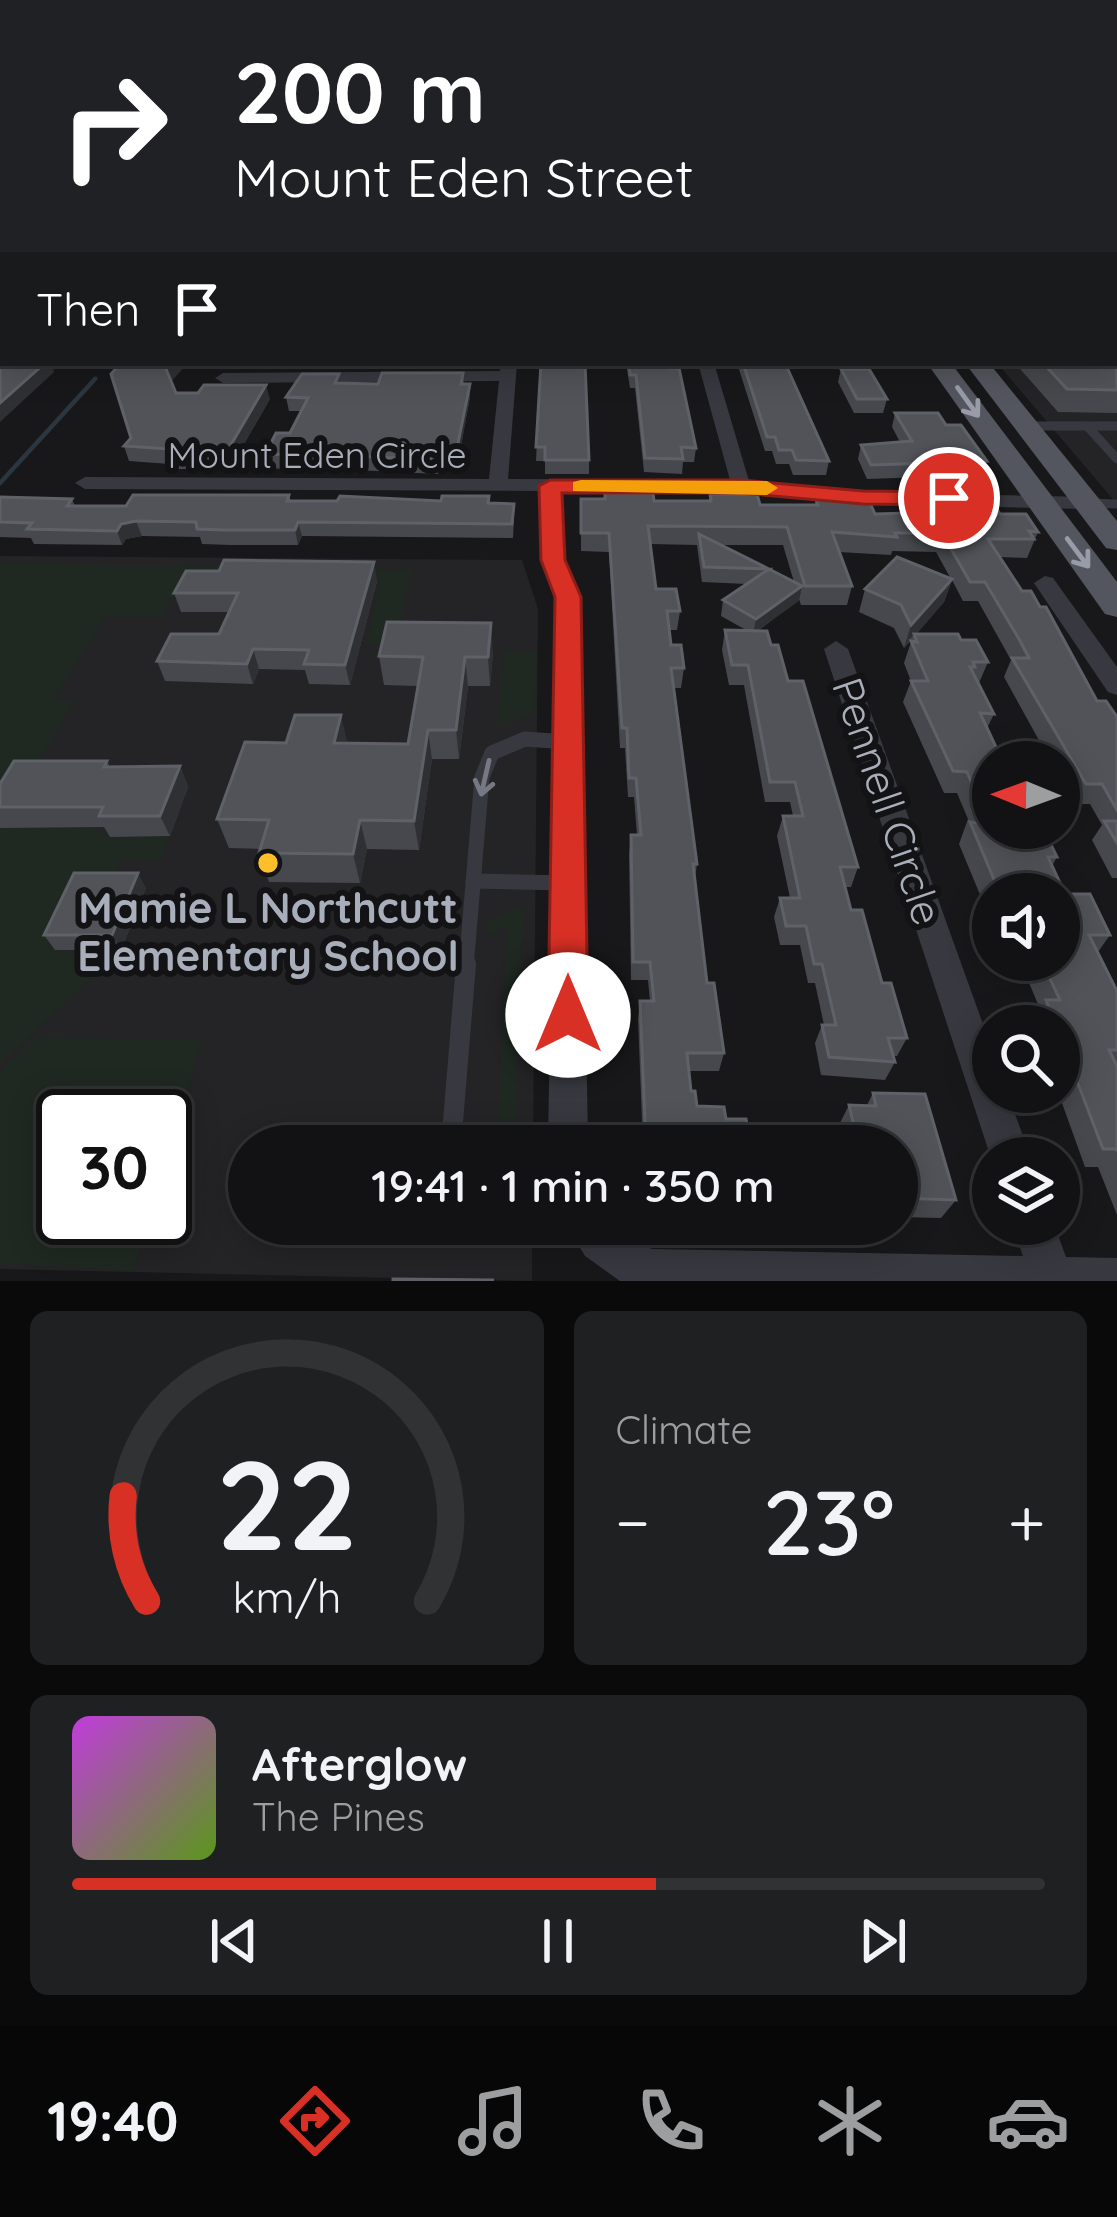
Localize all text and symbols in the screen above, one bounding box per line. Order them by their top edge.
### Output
text: 200 m [234,39,486,144]
icon: right [36,48,192,204]
text: Mount Eden Street [234,143,693,211]
icon: arrive [164,276,230,342]
text: Then [36,281,140,337]
one-way arrow [954,385,980,418]
street label: Mount Eden Circle [167,432,467,477]
pin [898,447,1000,549]
icon: arrive [916,465,982,531]
one-way arrow [1064,536,1090,569]
street label: Pennell Circle [821,670,955,932]
north arrow [972,741,1080,849]
map controls [972,741,1080,1245]
one-way arrow [473,758,495,796]
marker: Mamie L Northcutt Elementary School [255,850,281,876]
button: sound [972,873,1080,981]
place label: Mamie L Northcutt Elementary School [77,881,459,982]
position arrow [505,952,631,1078]
button: search [972,1005,1080,1113]
speed limit sign: 30 [36,1089,192,1245]
button: layers [972,1137,1080,1245]
text: 19:41 · 1 min · 350 m [371,1157,775,1213]
text: Climate [616,1405,753,1454]
text: 22 [216,1425,358,1581]
text: 23° [763,1465,895,1578]
text: − [616,1480,650,1563]
text: + [1008,1480,1045,1563]
text: km/h [232,1570,341,1624]
text: Afterglow [252,1736,467,1792]
text: The Pines [252,1792,425,1841]
icon: previous [201,1908,267,1974]
icon: pause [525,1908,591,1974]
icon: next [850,1908,916,1974]
icon: directions [273,2079,357,2163]
icon: music [451,2079,535,2163]
icon: phone [629,2079,713,2163]
icon: climate [808,2079,892,2163]
icon: car [986,2079,1070,2163]
text: 19:40 [47,2087,178,2155]

